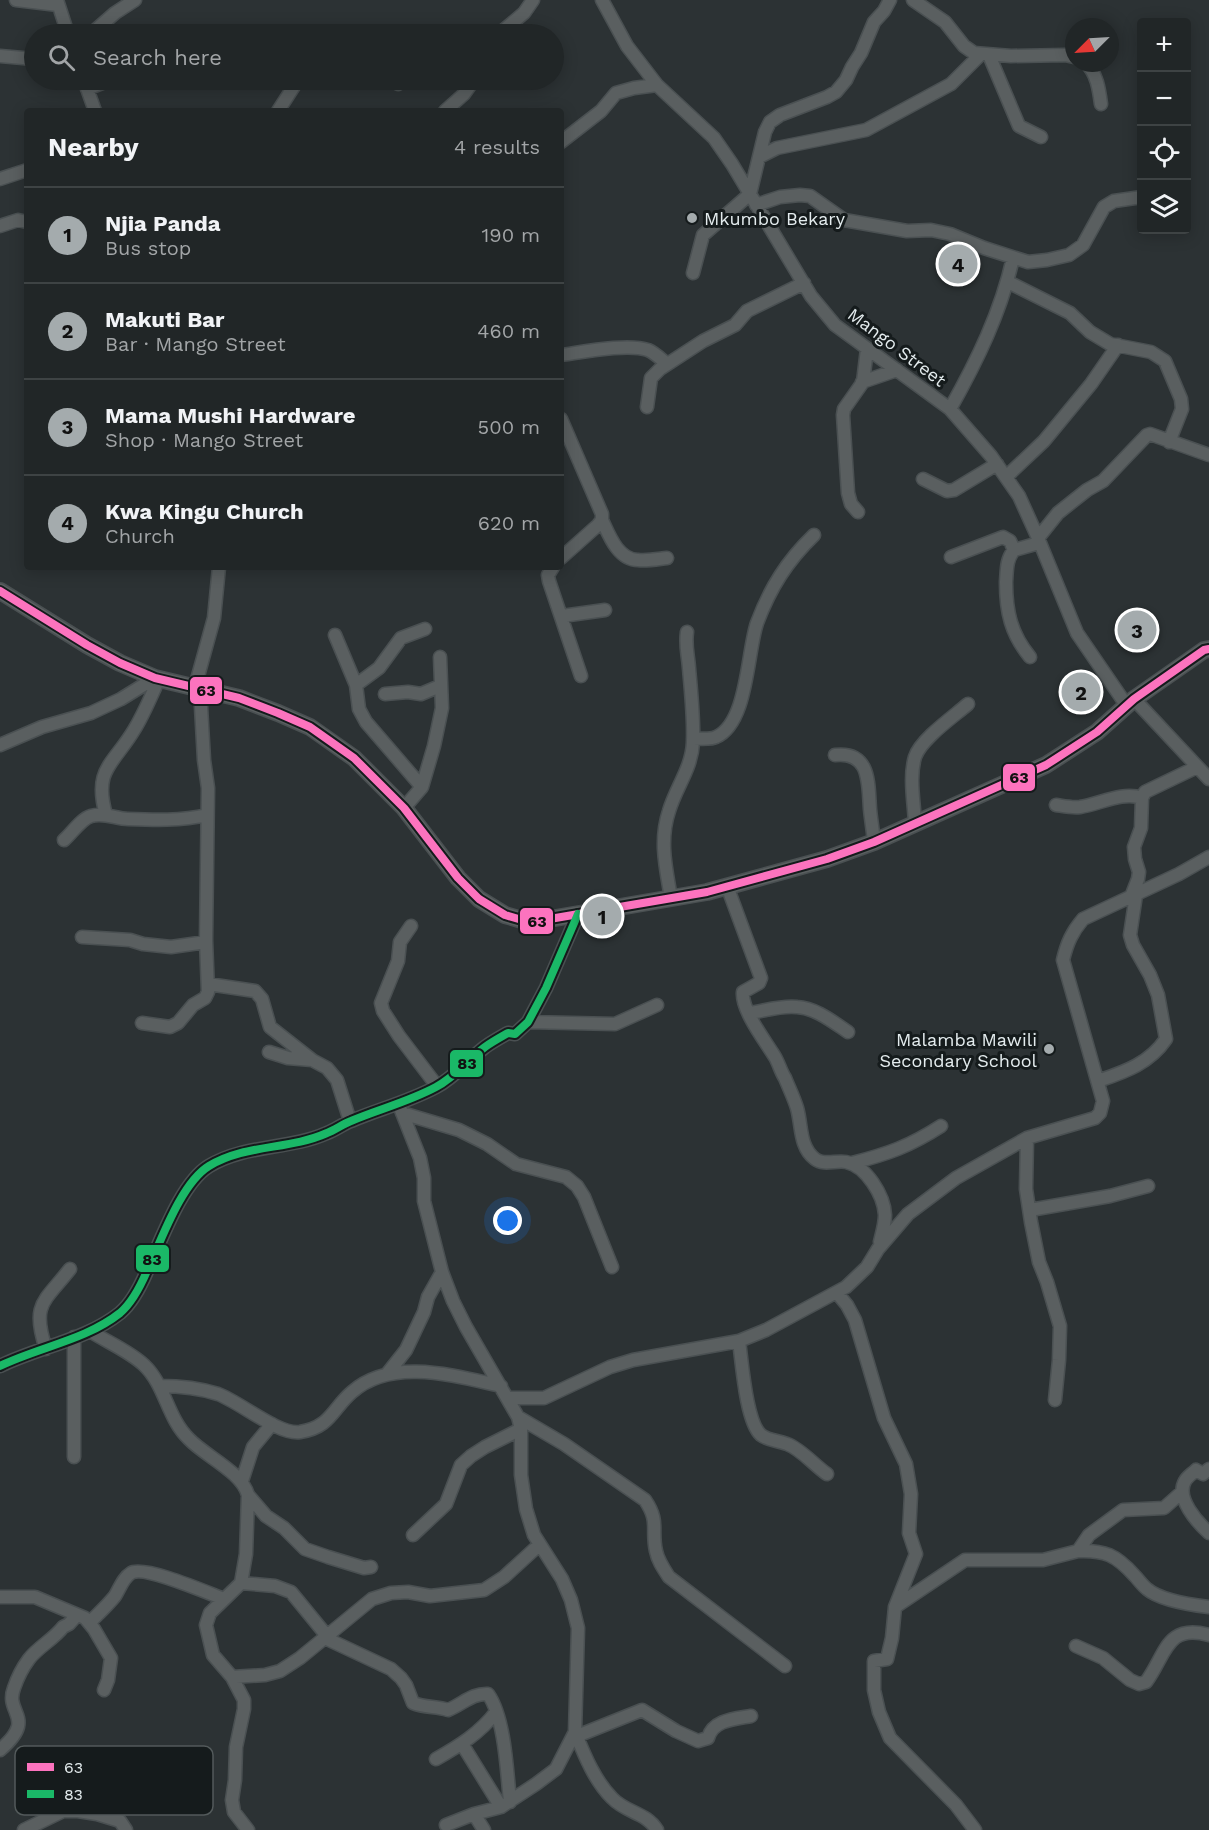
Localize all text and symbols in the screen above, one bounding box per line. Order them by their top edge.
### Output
north arrow [1065,18,1119,72]
map controls [1137,18,1191,234]
button: + [1137,18,1191,72]
search box [24,24,564,90]
icon: search [45,41,78,74]
text: Search here [93,45,222,70]
button: − [1137,72,1191,126]
button: locate [1137,126,1191,180]
text: Nearby [48,132,139,162]
text: 4 results [454,135,540,159]
button: layers [1137,180,1191,234]
place label: Mkumbo Bekary [704,208,846,229]
text: Njia Panda [105,211,221,236]
marker: Mkumbo Bekary [685,211,699,225]
text: 1 [63,223,72,247]
text: 190 m [482,223,540,247]
text: Bus stop [105,236,191,260]
pin: 4 [938,242,978,286]
street label: Mango Street [844,303,951,391]
text: Makuti Bar [105,307,224,332]
text: 2 [62,319,73,343]
text: 460 m [477,319,540,343]
text: Bar · Mango Street [105,332,286,356]
text: Mama Mushi Hardware [105,403,355,428]
text: 3 [62,415,73,439]
text: 500 m [478,415,540,439]
text: Shop · Mango Street [105,428,303,452]
text: Kwa Kingu Church [105,499,304,524]
text: 4 [61,511,74,535]
text: 620 m [478,511,540,535]
text: Church [105,524,175,548]
pin: 3 [1118,608,1156,652]
pin: 2 [1062,670,1100,714]
line badge: 63 [189,676,223,705]
text: 63 [196,681,216,700]
line badge: 63 [1002,763,1036,792]
text: 63 [1009,768,1029,787]
pin: 1 [582,894,622,938]
line badge: 63 [519,907,554,935]
text: 63 [527,912,547,931]
place label: Malamba Mawili Secondary School [879,1029,1037,1071]
marker: Malamba Mawili Secondary School [1042,1042,1056,1056]
line badge: 83 [449,1049,484,1078]
text: 83 [457,1054,477,1073]
your location [493,1206,522,1235]
line badge: 83 [135,1244,170,1273]
text: 83 [142,1250,162,1269]
legend [15,1746,213,1815]
text: 63 [64,1758,83,1777]
text: 83 [64,1785,83,1804]

